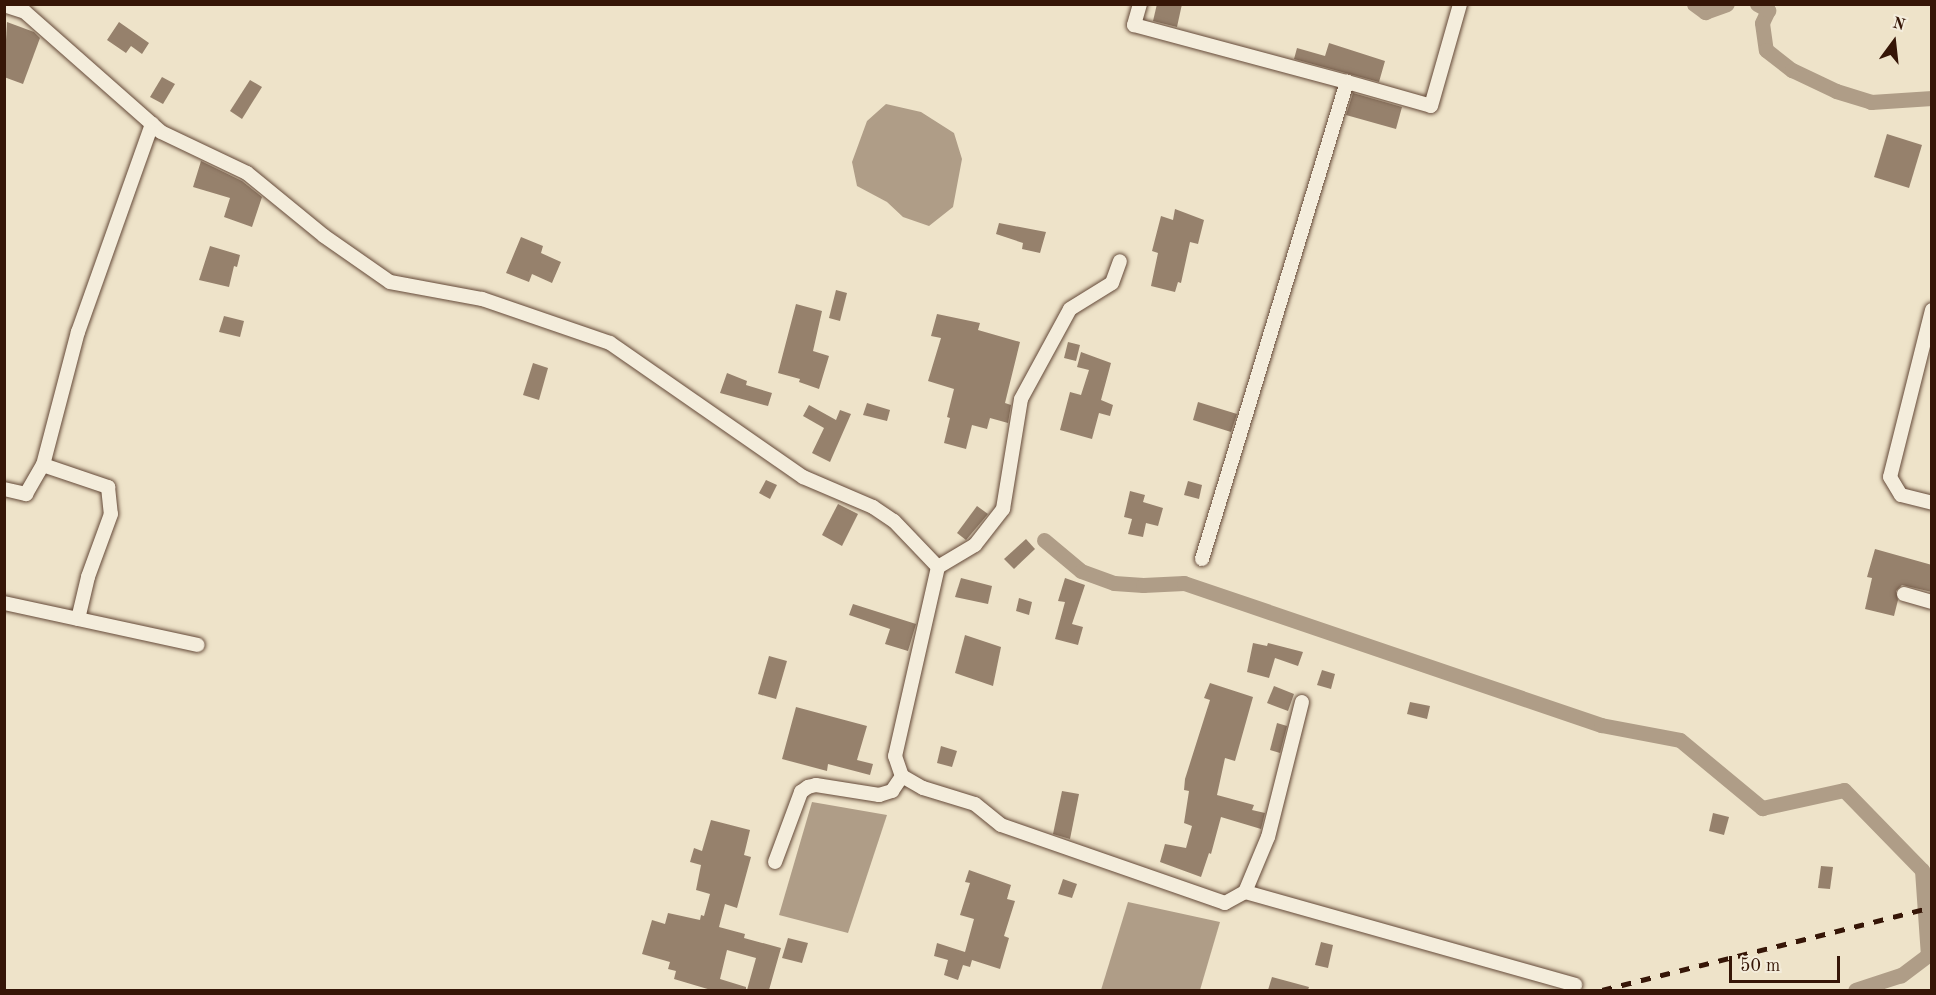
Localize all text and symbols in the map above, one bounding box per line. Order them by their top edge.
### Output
north arrow [1864,12,1924,72]
text: N [1891,15,1907,34]
scale bar [1732,944,1843,982]
text: 50 m [1740,957,1780,975]

